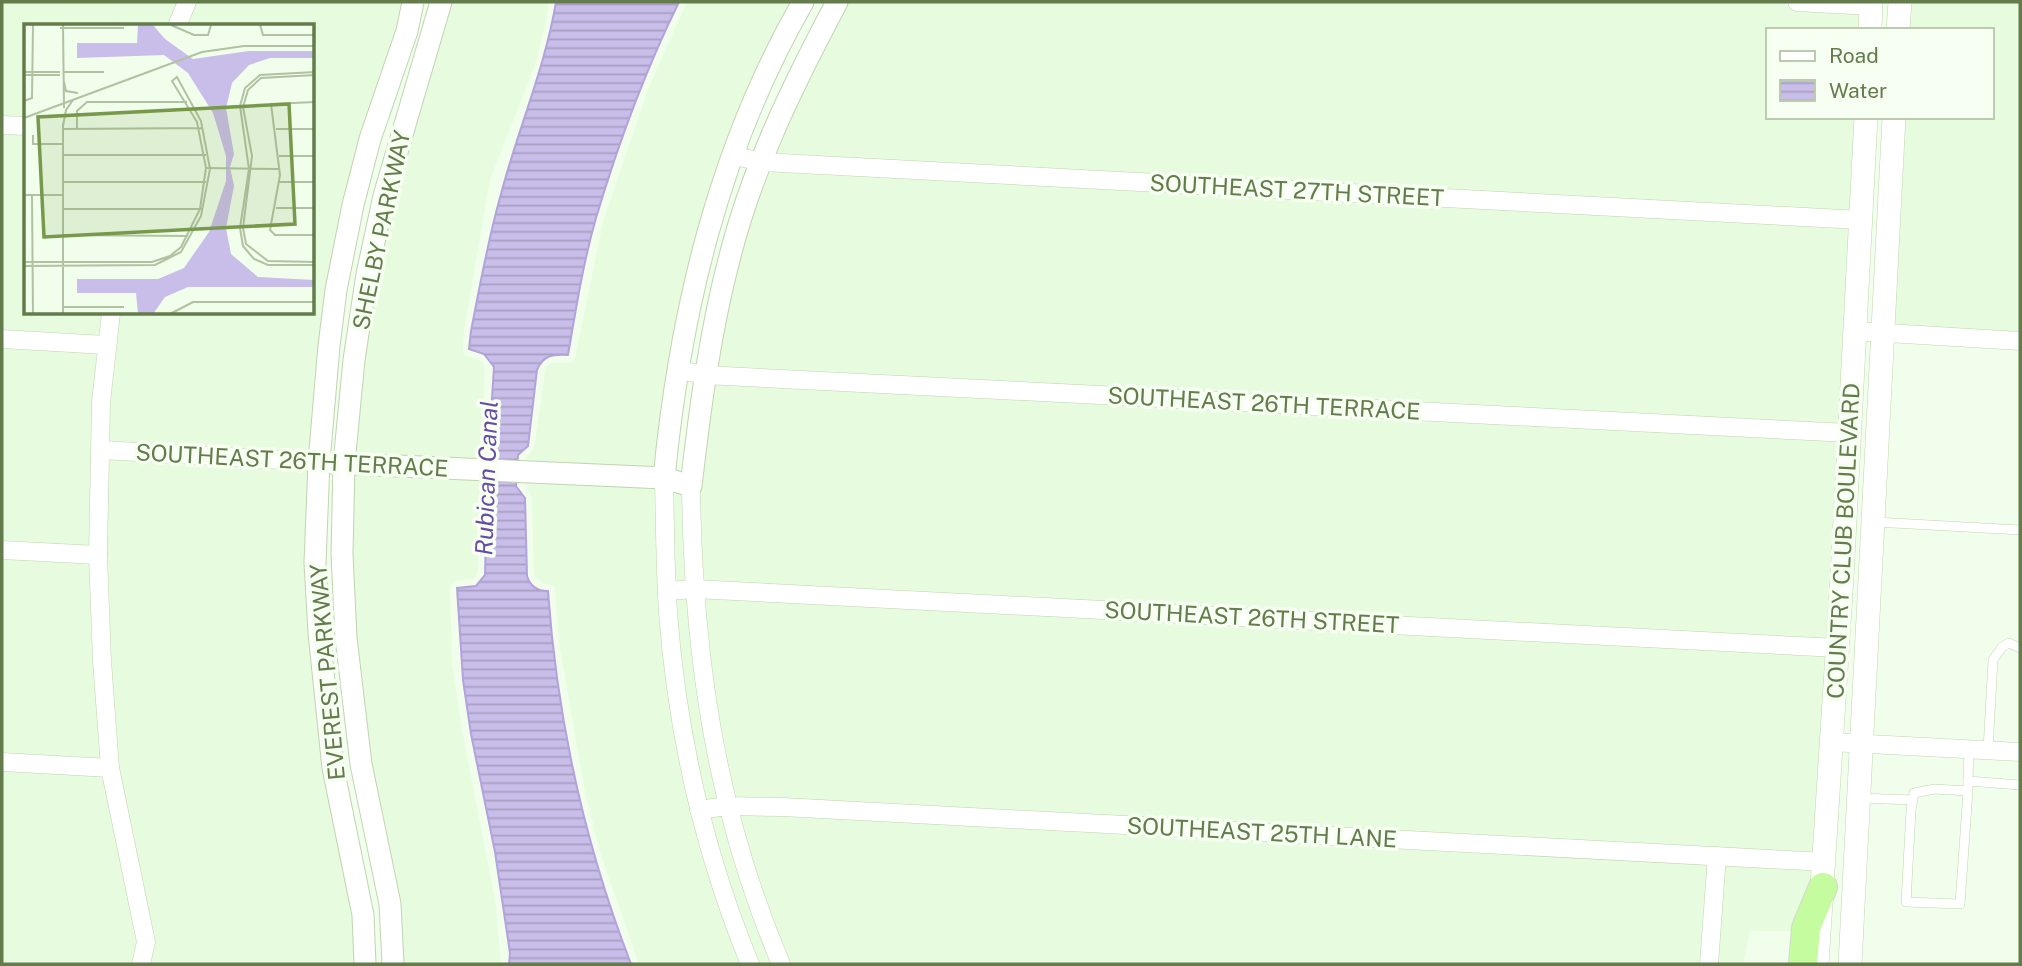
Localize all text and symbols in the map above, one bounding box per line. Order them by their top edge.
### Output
inset map [24,24,315,315]
legend [1766,28,1994,119]
text: Road [1829,43,1879,68]
text: Water [1829,78,1887,103]
street label: SHELBY PARKWAY [347,128,415,332]
street label: SOUTHEAST 27TH STREET [1149,169,1445,211]
street label: SOUTHEAST 26TH TERRACE [1107,381,1421,425]
street label: COUNTRY CLUB BOULEVARD [1821,382,1865,700]
water label: Rubican Canal [469,400,503,556]
street label: SOUTHEAST 26TH TERRACE [135,438,449,482]
street label: EVEREST PARKWAY [304,563,350,781]
street label: SOUTHEAST 26TH STREET [1104,596,1400,638]
street label: SOUTHEAST 25TH LANE [1126,811,1398,853]

